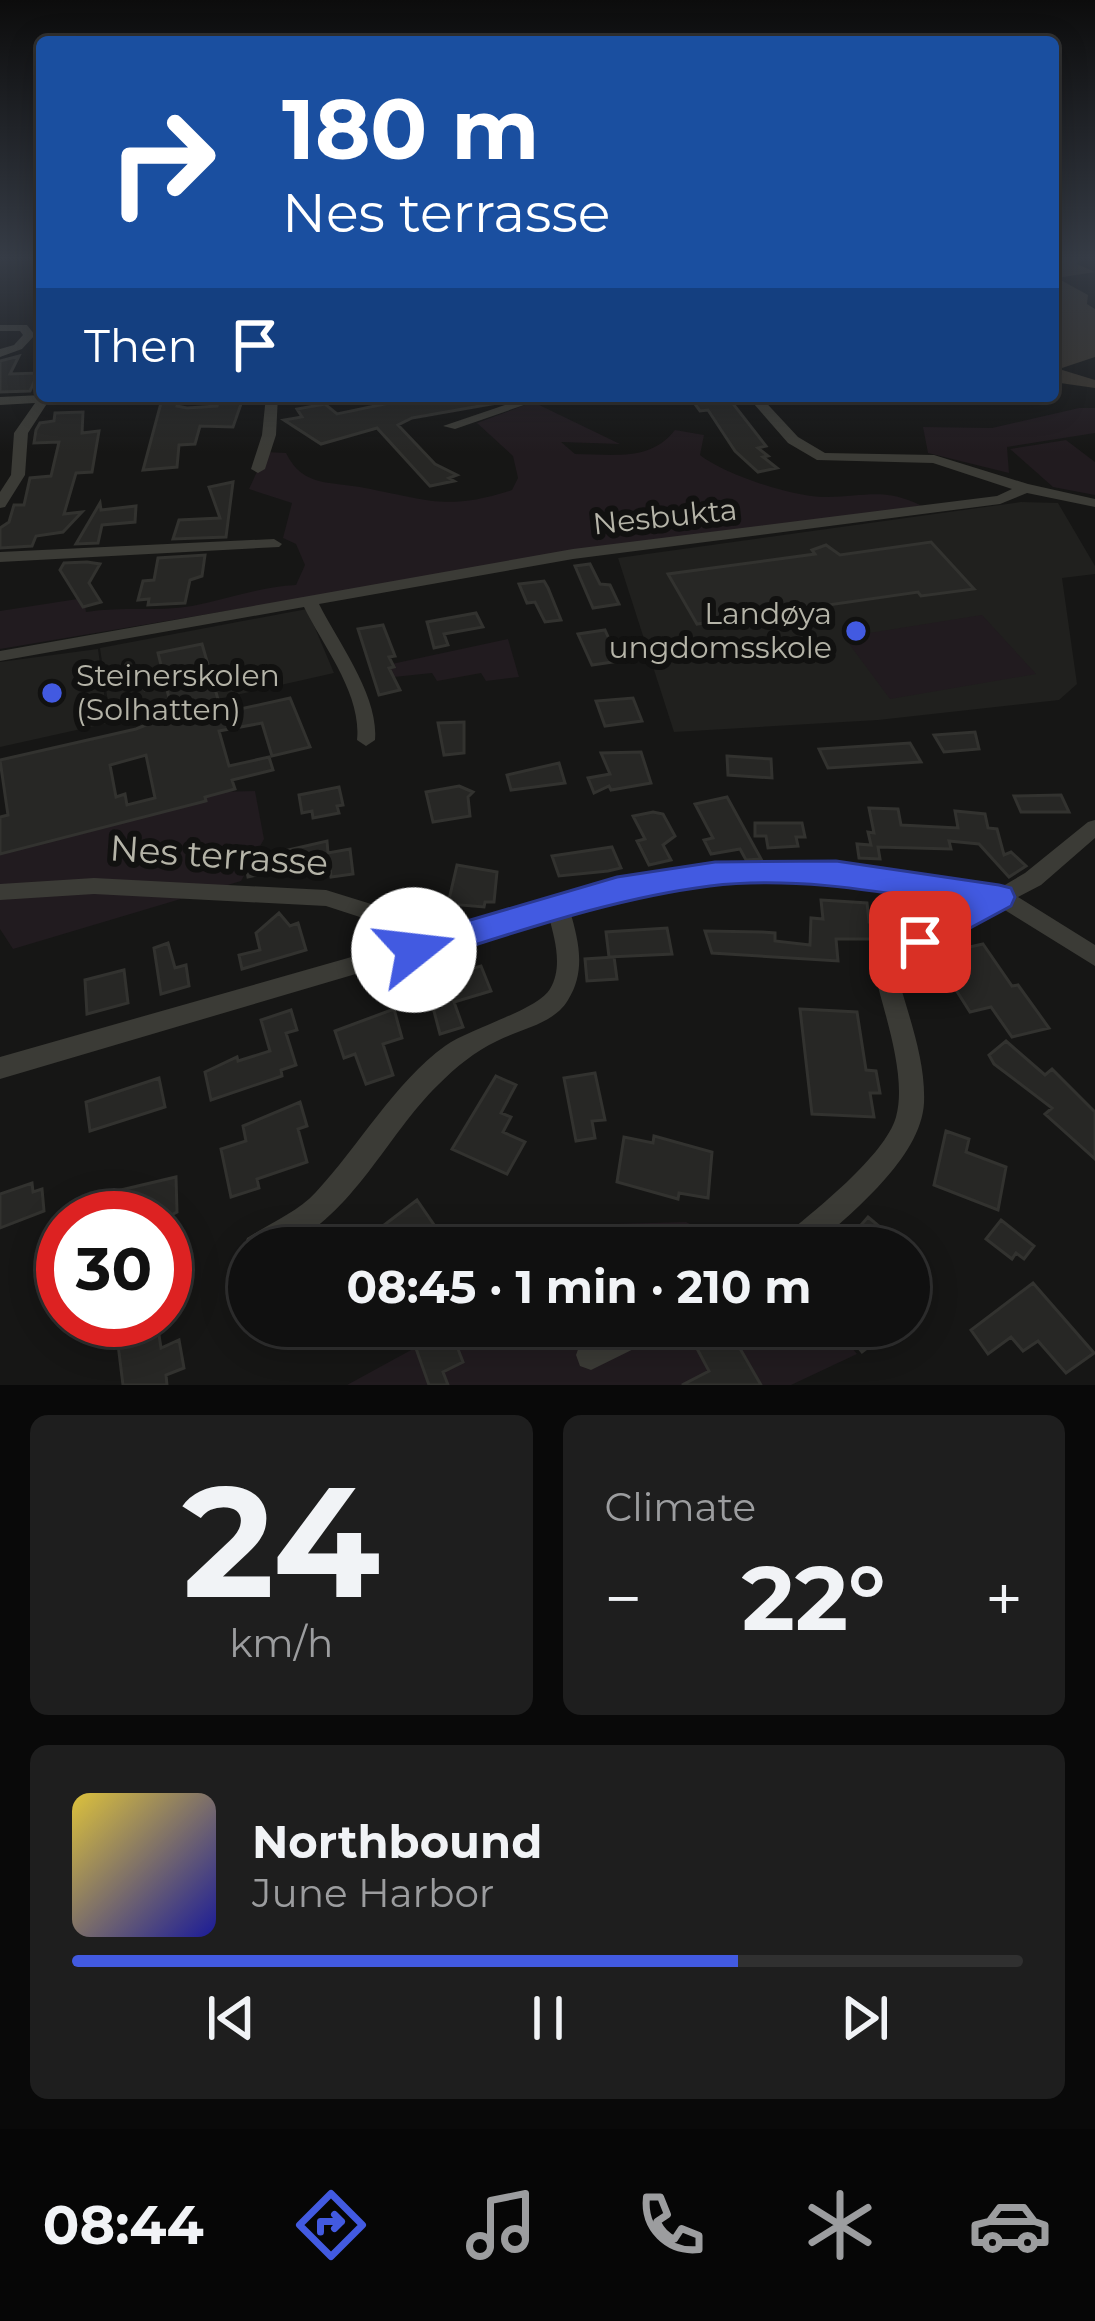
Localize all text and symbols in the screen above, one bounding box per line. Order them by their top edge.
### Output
text: 180 m [282,78,539,180]
icon: right [84,84,240,240]
text: Nes terrasse [282,180,610,246]
icon: arrive [222,312,288,378]
text: Then [84,318,198,373]
street label: Nesbukta [591,491,739,542]
place label: Landøya ungdomsskole [608,595,832,666]
marker: Landøya ungdomsskole [843,618,869,644]
place label: Steinerskolen (Solhatten) [76,657,280,728]
marker: Steinerskolen (Solhatten) [39,680,65,706]
street label: Nes terrasse [108,825,330,885]
position arrow [351,887,477,1013]
pin [869,891,971,993]
icon: arrive [887,909,953,975]
speed limit sign: 30 [36,1191,192,1347]
text: 08:45 · 1 min · 210 m [347,1259,811,1314]
text: 24 [182,1446,380,1636]
text: Climate [605,1483,756,1531]
text: 22° [742,1543,886,1653]
text: − [605,1558,642,1639]
text: + [985,1558,1023,1639]
text: km/h [229,1619,333,1667]
text: Northbound [252,1814,542,1869]
text: June Harbor [252,1869,494,1917]
icon: previous [198,1985,264,2051]
icon: pause [515,1985,581,2051]
icon: next [832,1985,898,2051]
icon: directions [289,2183,373,2267]
icon: music [459,2183,543,2267]
icon: phone [629,2183,713,2267]
icon: climate [798,2183,882,2267]
icon: car [968,2183,1052,2267]
text: 08:44 [43,2192,204,2258]

